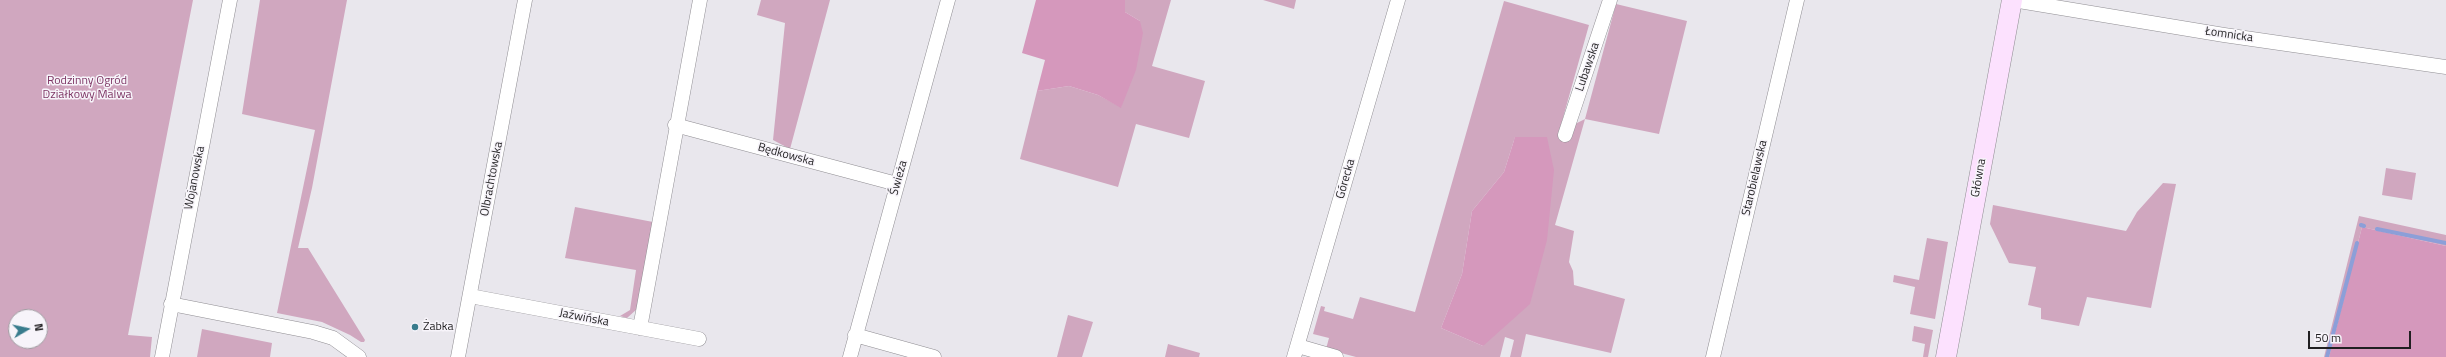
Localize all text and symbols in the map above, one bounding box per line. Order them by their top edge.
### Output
street label: Łomnicka [2204,25,2254,45]
street label: Lubawska [1573,41,1603,93]
park label: Rodzinny Ogród Działkowy Malwa [43,74,131,102]
street label: Starobielawska [1739,139,1771,217]
street label: Olbrachtowska [478,140,506,218]
street label: Będkowska [756,141,816,169]
street label: Wojanowska [182,145,208,211]
street label: Górecka [1333,157,1359,201]
street label: Główna [1969,158,1989,198]
street label: Świeża [887,159,911,197]
street label: Jaźwińska [558,306,610,330]
north arrow [8,309,48,349]
place label: Żabka [423,320,453,334]
text: N [30,322,47,332]
marker: Żabka [410,322,420,332]
scale bar [2310,323,2413,349]
text: 50 m [2315,328,2341,347]

